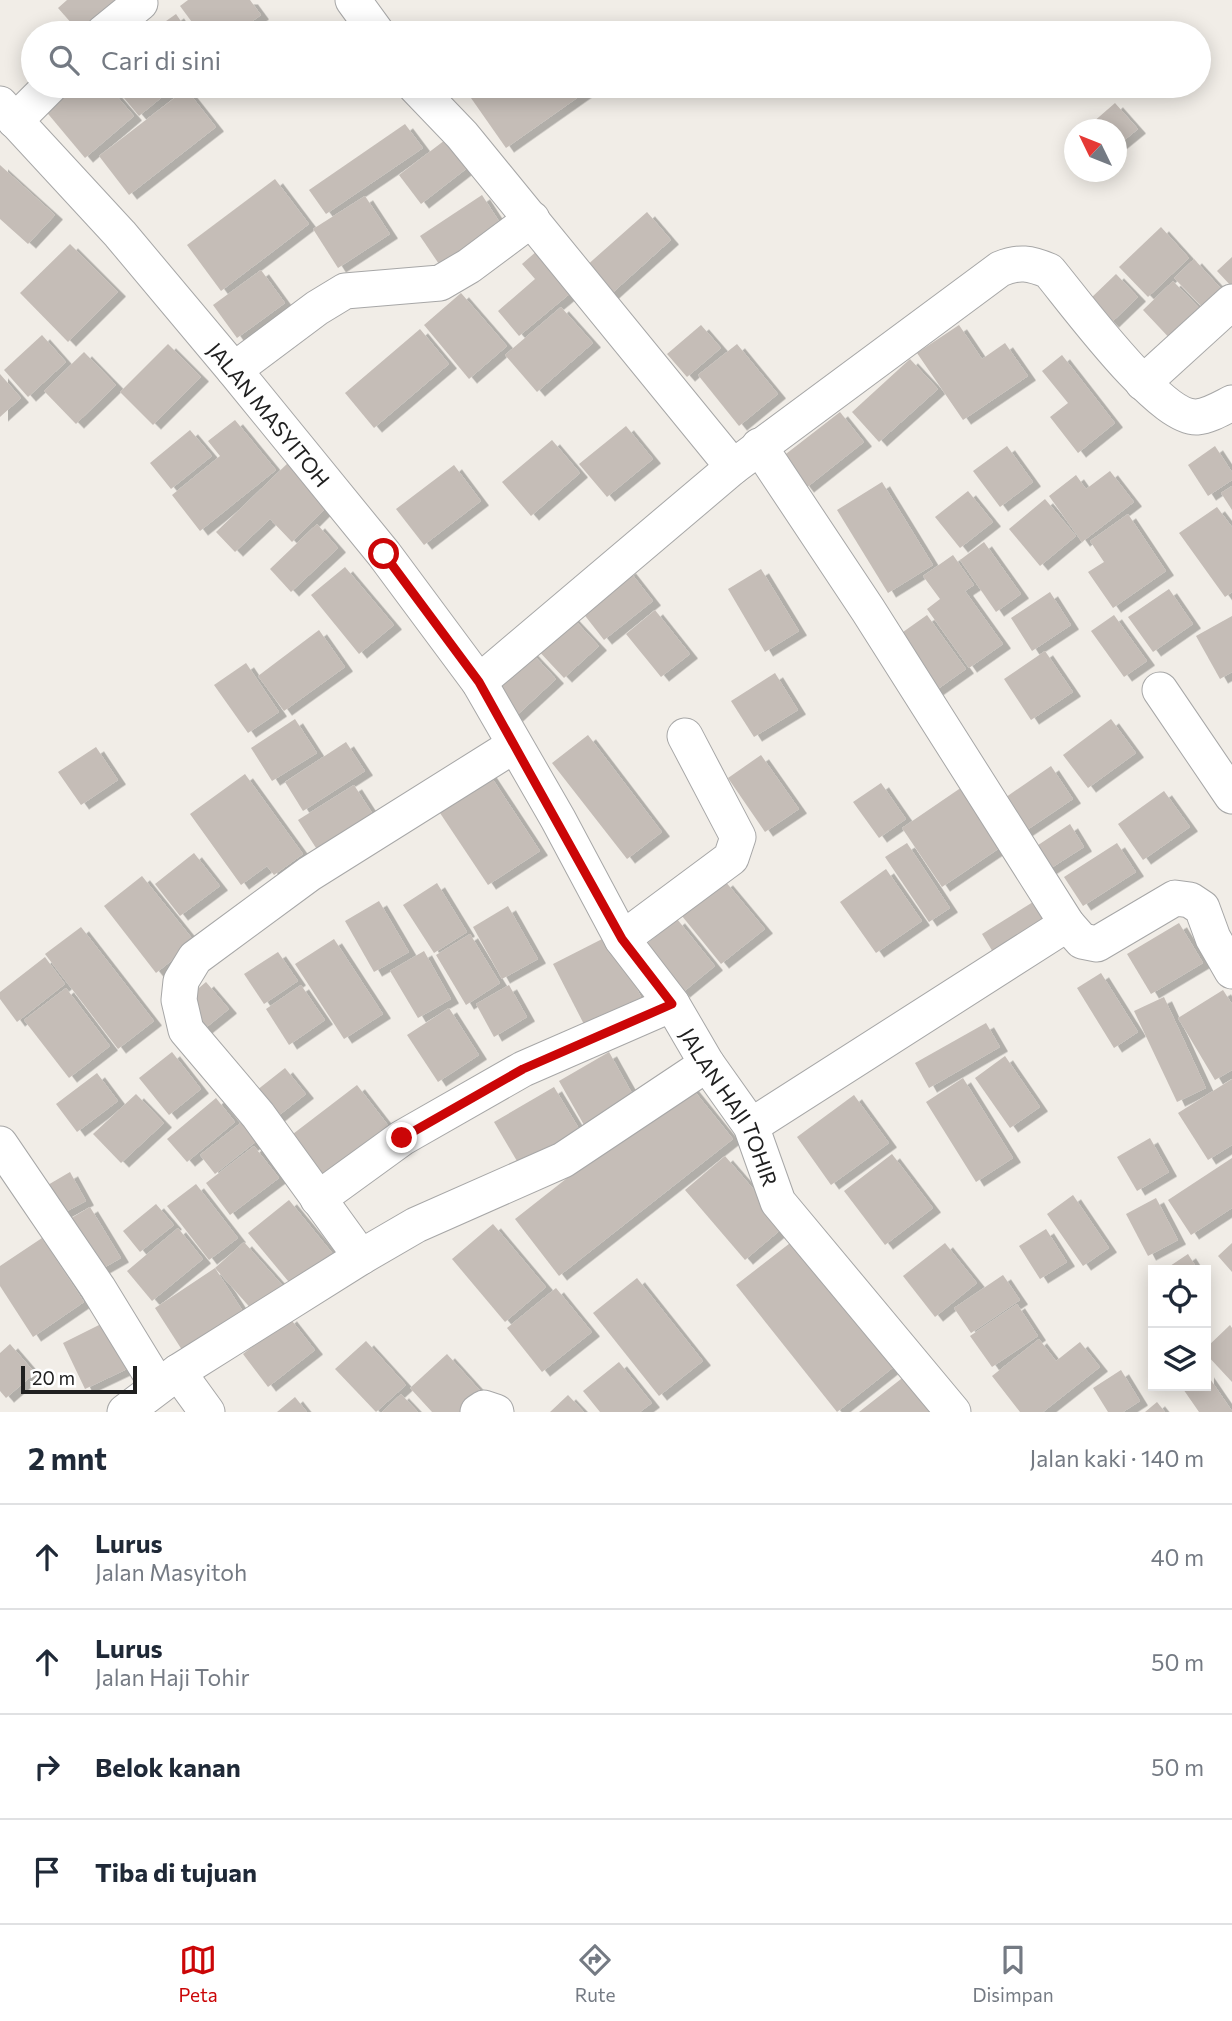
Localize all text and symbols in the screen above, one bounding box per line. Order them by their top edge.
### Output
search box [21,21,1211,98]
icon: search [45,41,83,79]
text: Cari di sini [101,44,221,75]
north arrow [1064,119,1127,182]
street label: JALAN MASYITOH [203,337,336,491]
route start [368,538,399,569]
street label: JALAN HAJI TOHIR [676,1023,784,1189]
route end [386,1122,417,1153]
map controls [1148,1265,1211,1391]
button: locate [1148,1265,1211,1328]
button: layers [1148,1328,1211,1391]
scale bar [21,1363,136,1395]
text: 20 m [32,1366,75,1389]
text: 2 mnt [28,1439,107,1476]
text: Jalan kaki · 140 m [1030,1444,1204,1472]
text: Lurus [95,1527,163,1558]
icon: ahead [28,1538,66,1576]
text: 40 m [1151,1543,1204,1571]
text: Jalan Masyitoh [95,1558,247,1586]
text: Lurus [95,1632,163,1663]
icon: ahead [28,1643,66,1681]
text: 50 m [1151,1648,1204,1676]
text: Jalan Haji Tohir [95,1663,250,1691]
icon: right [28,1748,66,1786]
text: Belok kanan [95,1751,241,1782]
text: 50 m [1151,1753,1204,1781]
icon: arrive [28,1853,66,1891]
text: Tiba di tujuan [95,1856,257,1887]
tab: Peta [178,1941,218,2006]
tab: Rute [575,1941,616,2006]
tab: Disimpan [972,1941,1054,2006]

